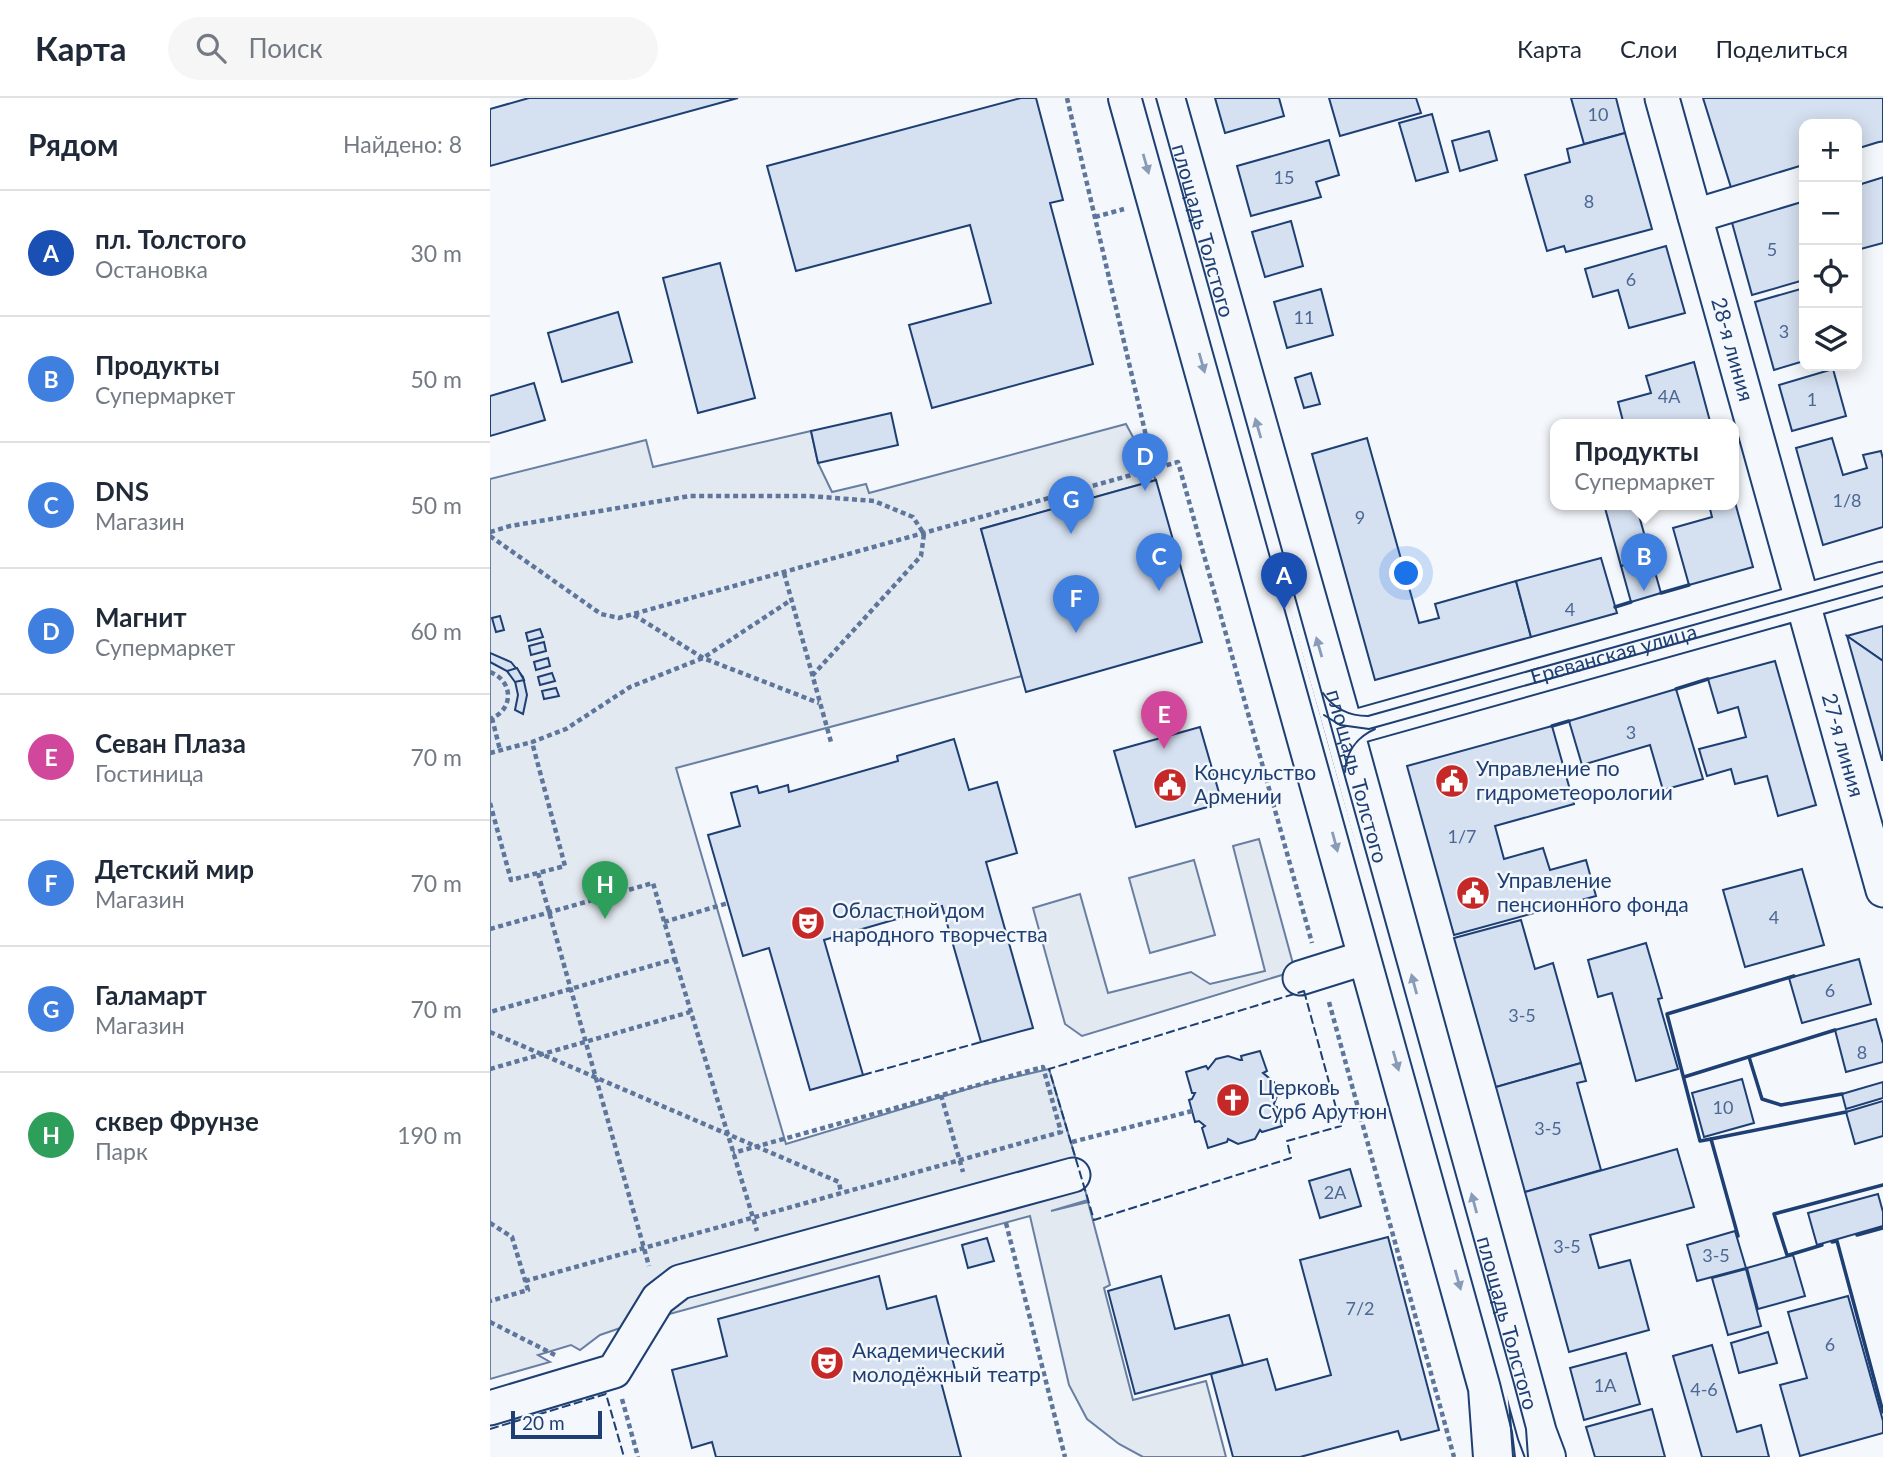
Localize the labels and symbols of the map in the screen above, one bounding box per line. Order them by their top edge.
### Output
house number: 10 [1588,103,1608,125]
street label: площадь Толстого [1168,141,1240,320]
one-way arrow [1142,154,1152,175]
house number: 15 [1274,166,1294,188]
house number: 8 [1584,190,1594,212]
house number: 5 [1767,238,1777,260]
house number: 6 [1626,268,1636,290]
street label: 28-я линия [1707,294,1760,404]
house number: 11 [1294,306,1314,328]
house number: 3 [1779,320,1789,342]
one-way arrow [1198,353,1208,374]
house number: 4А [1658,385,1681,407]
house number: 1 [1807,388,1817,410]
one-way arrow [1252,417,1262,438]
pin: D [1122,433,1168,491]
pin: G [1048,476,1094,534]
house number: 1/8 [1832,489,1862,511]
house number: 9 [1355,506,1365,528]
pin: C [1136,533,1182,591]
pin: B [1621,533,1667,591]
pin: A [1261,552,1307,610]
your location [1389,556,1423,590]
pin: F [1053,575,1099,633]
house number: 4 [1565,598,1575,620]
street label: Ереванская улица [1527,618,1699,688]
one-way arrow [1314,636,1324,657]
street label: площадь Толстого [1322,686,1394,866]
street label: 27-я линия [1818,690,1870,800]
pin: E [1141,691,1187,749]
house number: 3 [1626,721,1636,743]
place label: Управление по гидрометеорологии [1476,755,1673,804]
place label: Консульство Армении [1194,759,1316,808]
public building icon: Управление по гидрометеорологии [1433,762,1471,800]
public building icon: Консульство Армении [1151,766,1189,804]
house number: 1/7 [1447,825,1477,847]
one-way arrow [1331,832,1341,853]
pin: H [582,861,628,919]
place label: Управление пенсионного фонда [1497,867,1689,916]
public building icon: Управление пенсионного фонда [1454,874,1492,912]
place label: Областной дом народного творчества [832,897,1048,946]
theatre icon: Областной дом народного творчества [789,904,827,942]
house number: 4 [1769,906,1779,928]
one-way arrow [1408,973,1418,994]
house number: 6 [1825,979,1835,1001]
house number: 3-5 [1508,1004,1536,1026]
house number: 8 [1857,1041,1867,1063]
one-way arrow [1391,1051,1402,1073]
place label: Церковь Сурб Арутюн [1258,1074,1387,1123]
church icon: Церковь Сурб Арутюн [1214,1081,1252,1119]
house number: 10 [1713,1096,1733,1118]
house number: 3-5 [1534,1117,1562,1139]
house number: 2А [1324,1181,1347,1203]
one-way arrow [1468,1192,1479,1214]
street label: площадь Толстого [1473,1233,1544,1413]
house number: 3-5 [1553,1235,1581,1257]
house number: 3-5 [1702,1244,1730,1266]
one-way arrow [1453,1270,1464,1292]
house number: 7/2 [1345,1297,1375,1319]
house number: 6 [1825,1333,1835,1355]
place label: Академический молодёжный театр [852,1337,1041,1386]
theatre icon: Академический молодёжный театр [808,1344,846,1382]
house number: 1А [1594,1374,1617,1396]
house number: 4-6 [1690,1378,1718,1400]
scale bar [511,1408,602,1440]

